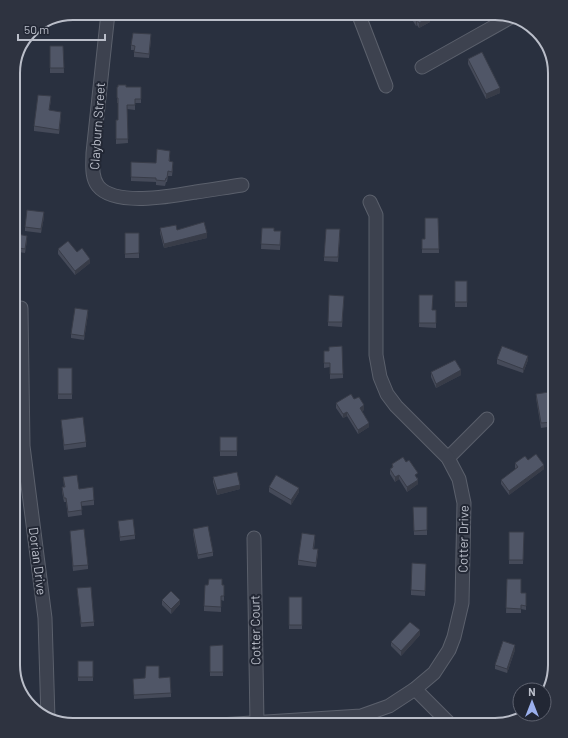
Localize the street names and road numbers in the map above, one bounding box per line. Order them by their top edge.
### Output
street label: Clayburn Street [86,82,108,170]
street label: Cotter Drive [454,505,472,573]
street label: Dorian Drive [26,526,50,596]
street label: Cotter Court [246,595,264,665]

